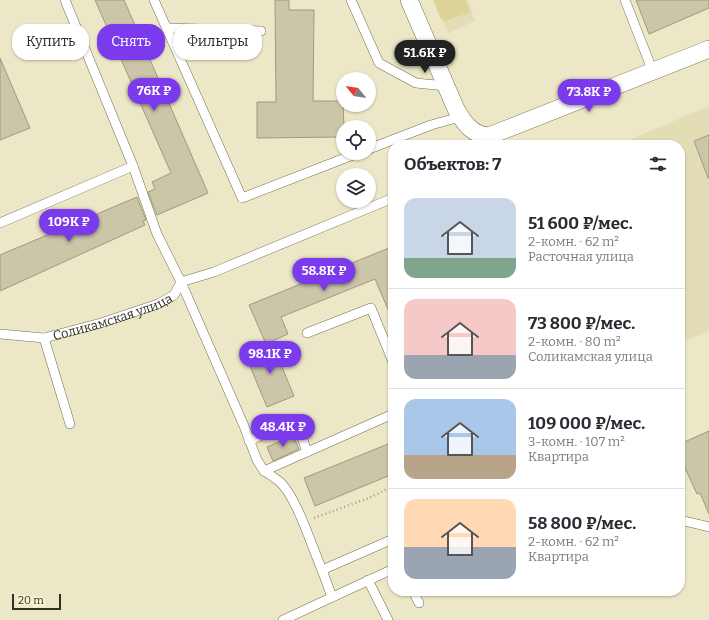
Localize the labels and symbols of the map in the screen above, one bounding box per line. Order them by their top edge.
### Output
pin: 51.6K ₽ [388,40,462,74]
north arrow [336,72,376,112]
pin: 76K ₽ [126,78,182,112]
pin: 73.8K ₽ [552,79,626,113]
pin: 109K ₽ [36,209,102,243]
pin: 58.8K ₽ [287,258,361,292]
street label: Соликамская улица [51,290,175,343]
pin: 98.1K ₽ [233,341,307,375]
pin: 48.4K ₽ [246,414,320,448]
scale bar [12,592,61,611]

